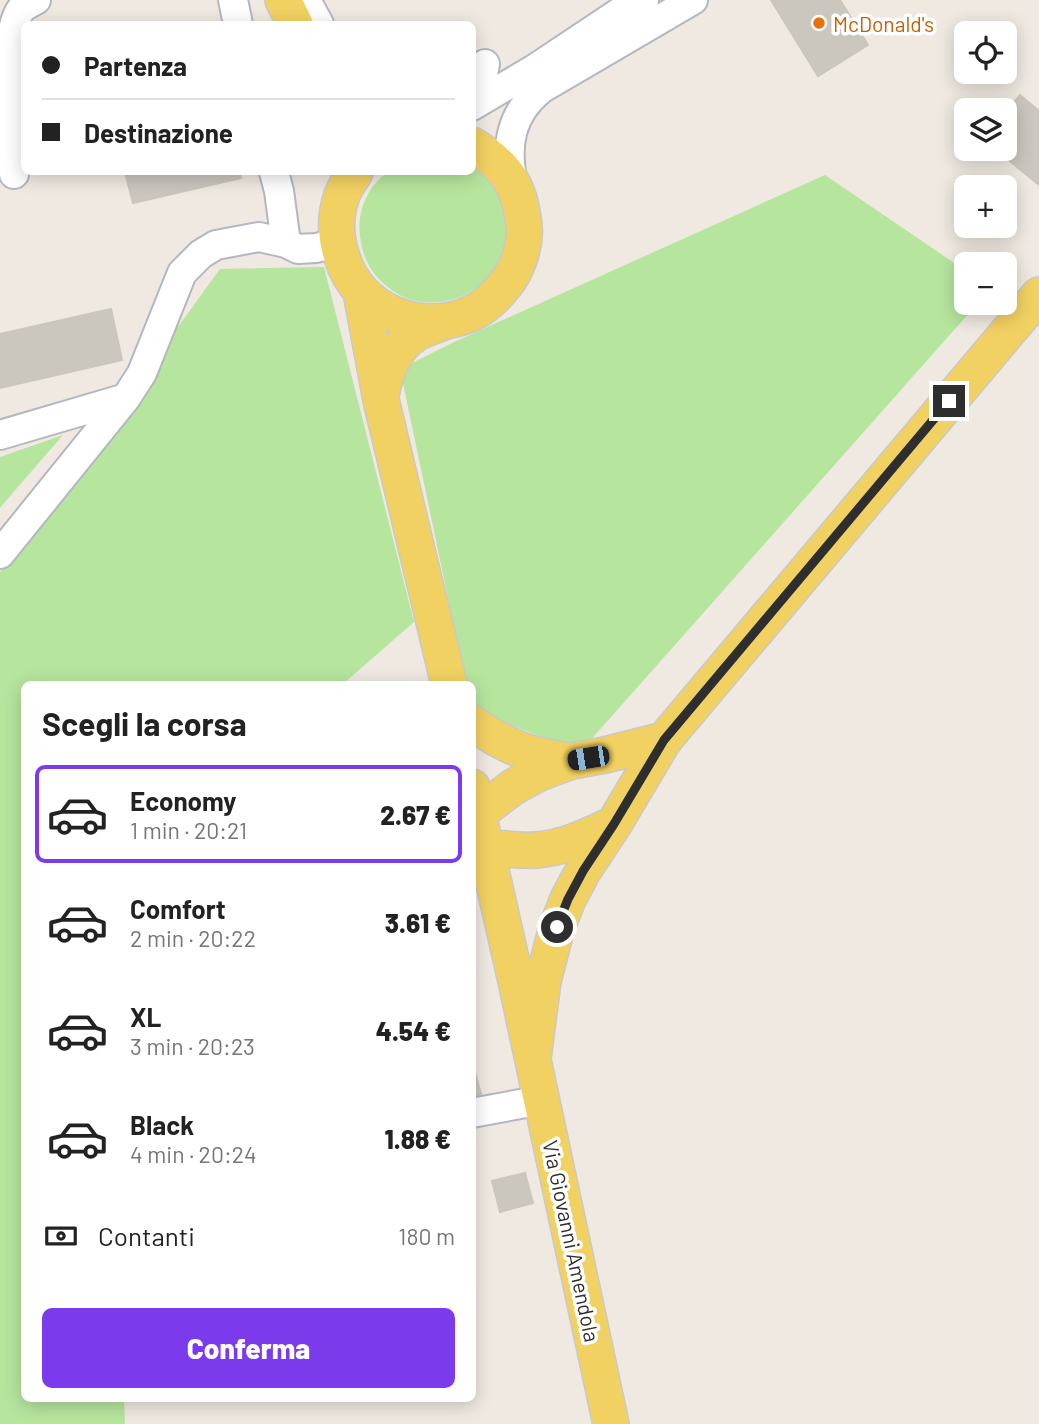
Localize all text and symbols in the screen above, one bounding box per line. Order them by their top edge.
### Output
place label: McDonald's [833,11,934,36]
marker: McDonald's [811,15,827,31]
map controls [954,21,1017,315]
button: locate [954,21,1017,84]
text: Partenza [84,50,187,81]
button: layers [954,98,1017,161]
text: Destinazione [84,117,233,148]
button: + [954,175,1017,238]
button: − [954,252,1017,315]
route end [933,385,965,417]
text: Scegli la corsa [42,704,247,742]
car [566,744,611,772]
icon: car [46,783,109,846]
text: Economy [130,785,236,816]
text: 2.67 € [380,799,451,830]
text: 1 min · 20:21 [130,816,247,844]
icon: car [46,891,109,954]
text: Comfort [130,893,226,924]
text: 3.61 € [385,907,451,938]
route start [541,911,573,943]
text: 2 min · 20:22 [130,924,256,952]
icon: car [46,999,109,1062]
text: XL [130,1001,161,1032]
text: 4.54 € [376,1015,451,1046]
text: 3 min · 20:23 [130,1032,255,1060]
icon: car [46,1107,109,1170]
text: Black [130,1109,194,1140]
text: 1.88 € [385,1123,451,1154]
street label: Via Giovanni Amendola [538,1138,606,1344]
text: 4 min · 20:24 [130,1140,257,1168]
icon: cash [42,1217,80,1255]
text: Contanti [98,1220,195,1251]
text: 180 m [398,1222,455,1250]
button: Conferma [42,1308,455,1388]

